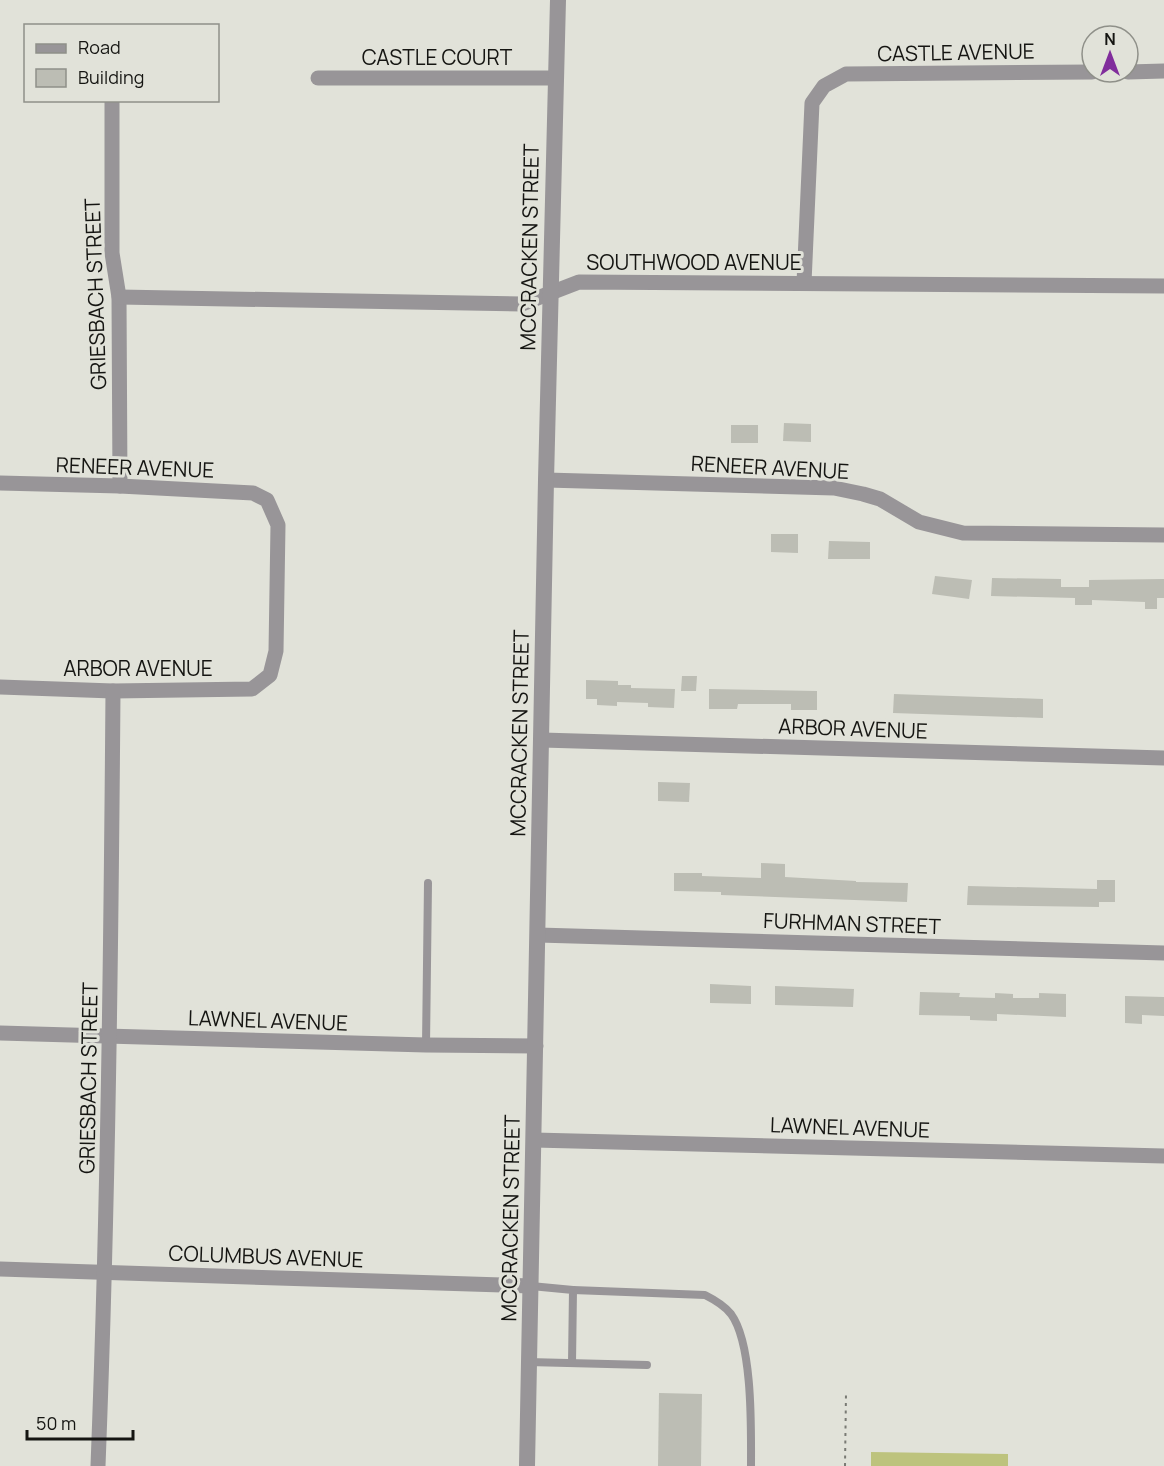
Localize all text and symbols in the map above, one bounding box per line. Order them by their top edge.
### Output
legend [24,24,219,102]
north arrow [1080,24,1140,84]
text: N [1104,28,1116,50]
text: Road [78,35,121,59]
street label: CASTLE AVENUE [877,37,1035,67]
street label: CASTLE COURT [362,43,513,71]
text: Building [78,65,144,89]
street label: MCCRACKEN STREET [513,143,545,351]
street label: GRIESBACH STREET [78,197,112,390]
street label: SOUTHWOOD AVENUE [586,248,802,276]
street label: RENEER AVENUE [690,449,850,485]
street label: RENEER AVENUE [55,450,215,484]
street label: MCCRACKEN STREET [503,629,535,837]
street label: ARBOR AVENUE [63,654,213,682]
street label: ARBOR AVENUE [778,711,928,745]
street label: FURHMAN STREET [763,906,942,940]
street label: GRIESBACH STREET [72,981,104,1174]
street label: LAWNEL AVENUE [188,1003,348,1037]
street label: LAWNEL AVENUE [770,1110,930,1144]
street label: MCCRACKEN STREET [494,1114,526,1322]
street label: COLUMBUS AVENUE [168,1239,364,1273]
scale bar [27,1403,134,1441]
text: 50 m [36,1411,76,1435]

